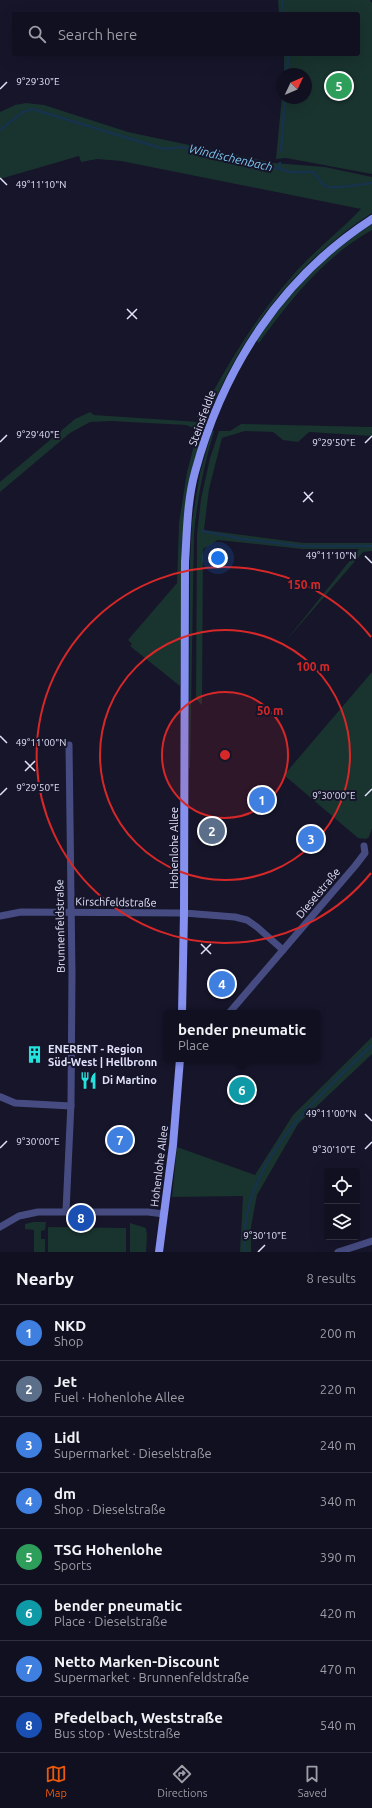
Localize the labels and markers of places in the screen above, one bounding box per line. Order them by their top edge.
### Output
pin: 5 [326,71,352,101]
centre of rings [218,748,232,762]
pin: 1 [249,785,275,815]
pin: 2 [199,816,225,846]
pin: 3 [298,824,324,854]
pin: 4 [209,969,235,999]
place label: ENERENT - Region Süd-West | Hellbronn [48,1043,157,1068]
building icon: ENERENT - Region Süd-West | Hellbronn [25,1045,45,1065]
restaurant icon: Di Martino [79,1070,99,1090]
place label: Di Martino [102,1074,157,1086]
pin: 6 [229,1075,255,1105]
pin: 7 [107,1125,133,1155]
pin: 8 [68,1203,94,1233]

